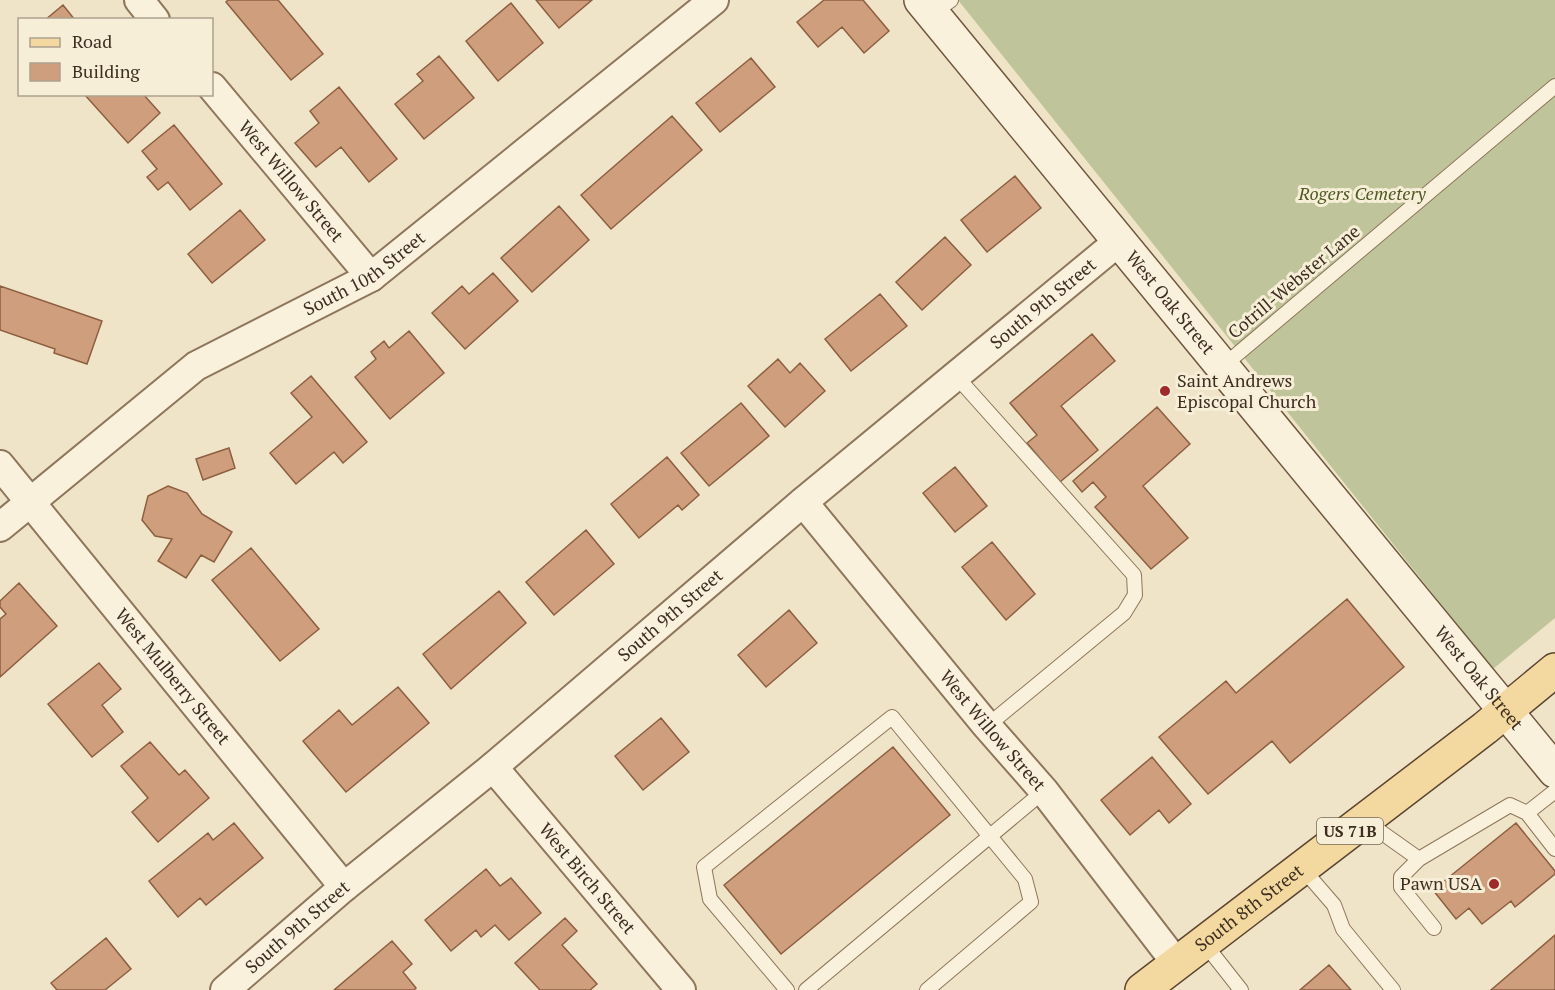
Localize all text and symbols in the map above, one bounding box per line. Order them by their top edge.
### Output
legend [18,18,213,96]
text: Road [72,29,112,53]
text: Building [72,59,140,83]
street label: West Willow Street [234,115,350,247]
park label: Rogers Cemetery [1297,181,1426,205]
street label: Cotrill-Webster Lane [1222,219,1364,344]
street label: South 10th Street [299,225,430,320]
street label: West Oak Street [1121,245,1221,359]
street label: South 9th Street [984,252,1101,354]
place label: Saint Andrews Episcopal Church [1177,368,1317,413]
marker: Saint Andrews Episcopal Church [1158,384,1172,398]
street label: South 9th Street [612,563,727,666]
street label: West Mulberry Street [110,603,236,749]
street label: West Oak Street [1430,621,1529,735]
street label: West Willow Street [935,665,1052,796]
street label: West Birch Street [534,817,642,939]
road number: US 71B [1317,818,1383,844]
street label: South 8th Street [1189,858,1308,957]
place label: Pawn USA [1400,871,1483,895]
street label: South 9th Street [240,874,354,978]
marker: Pawn USA [1487,877,1501,891]

